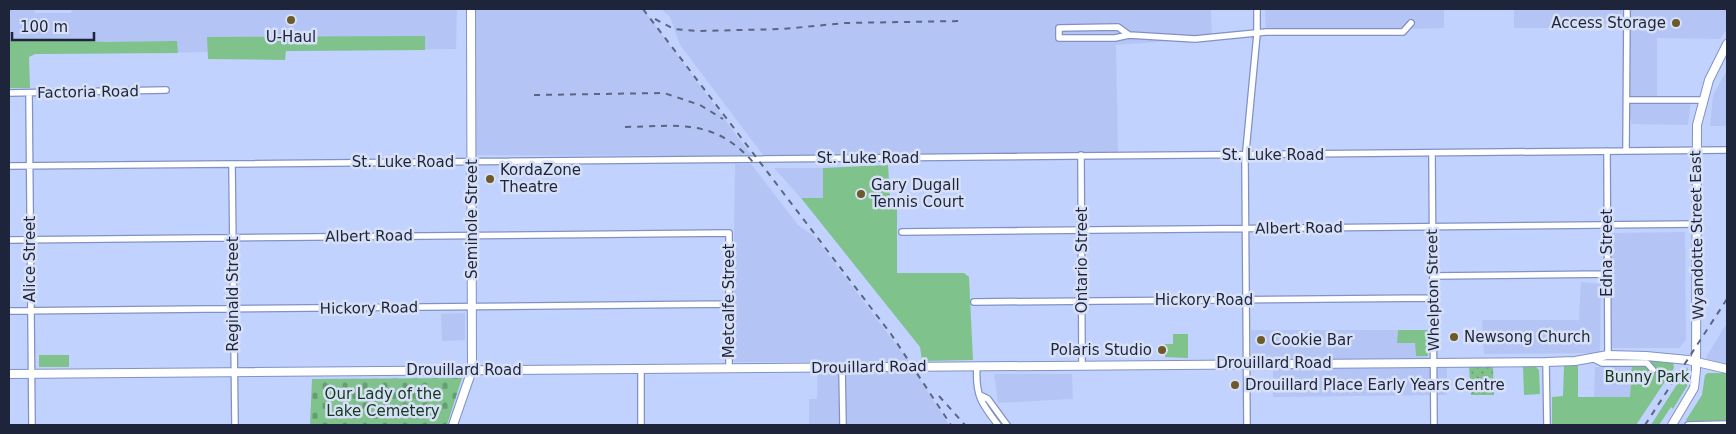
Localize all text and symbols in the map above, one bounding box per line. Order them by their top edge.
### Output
scale bar [12,10,95,42]
marker: U-Haul [285,14,297,26]
place label: Access Storage [1551,14,1666,32]
marker: Access Storage [1670,17,1682,29]
text: 100 m [20,18,68,36]
place label: U-Haul [266,28,316,46]
street label: Factoria Road [37,82,139,102]
street label: St. Luke Road [1222,146,1324,164]
street label: St. Luke Road [817,149,919,167]
street label: Wyandotte Street East [1687,150,1707,320]
street label: St. Luke Road [352,153,454,171]
street label: Seminole Street [463,159,481,279]
place label: KordaZone Theatre [499,161,581,196]
marker: KordaZone Theatre [484,173,496,185]
place label: Gary Dugall Tennis Court [870,176,964,211]
marker: Gary Dugall Tennis Court [855,188,867,200]
street label: Ontario Street [1073,207,1091,313]
street label: Edna Street [1598,209,1616,297]
street label: Alice Street [21,216,39,302]
street label: Albert Road [1255,218,1343,238]
street label: Albert Road [325,226,413,246]
street label: Whelpton Street [1423,229,1443,351]
street label: Reginald Street [224,236,242,352]
street label: Metcalfe Street [720,244,738,358]
street label: Hickory Road [1155,291,1253,309]
street label: Hickory Road [320,298,418,318]
place label: Newsong Church [1464,328,1591,346]
place label: Cookie Bar [1271,331,1353,349]
marker: Newsong Church [1448,331,1460,343]
marker: Cookie Bar [1255,334,1267,346]
place label: Polaris Studio [1050,341,1152,359]
marker: Polaris Studio [1156,344,1168,356]
street label: Drouillard Road [1216,354,1332,372]
street label: Drouillard Road [811,357,927,377]
street label: Drouillard Road [406,361,522,379]
park label: Bunny Park [1605,368,1690,386]
place label: Drouillard Place Early Years Centre [1245,376,1505,394]
marker: Drouillard Place Early Years Centre [1229,379,1241,391]
park label: Our Lady of the Lake Cemetery [325,385,441,420]

